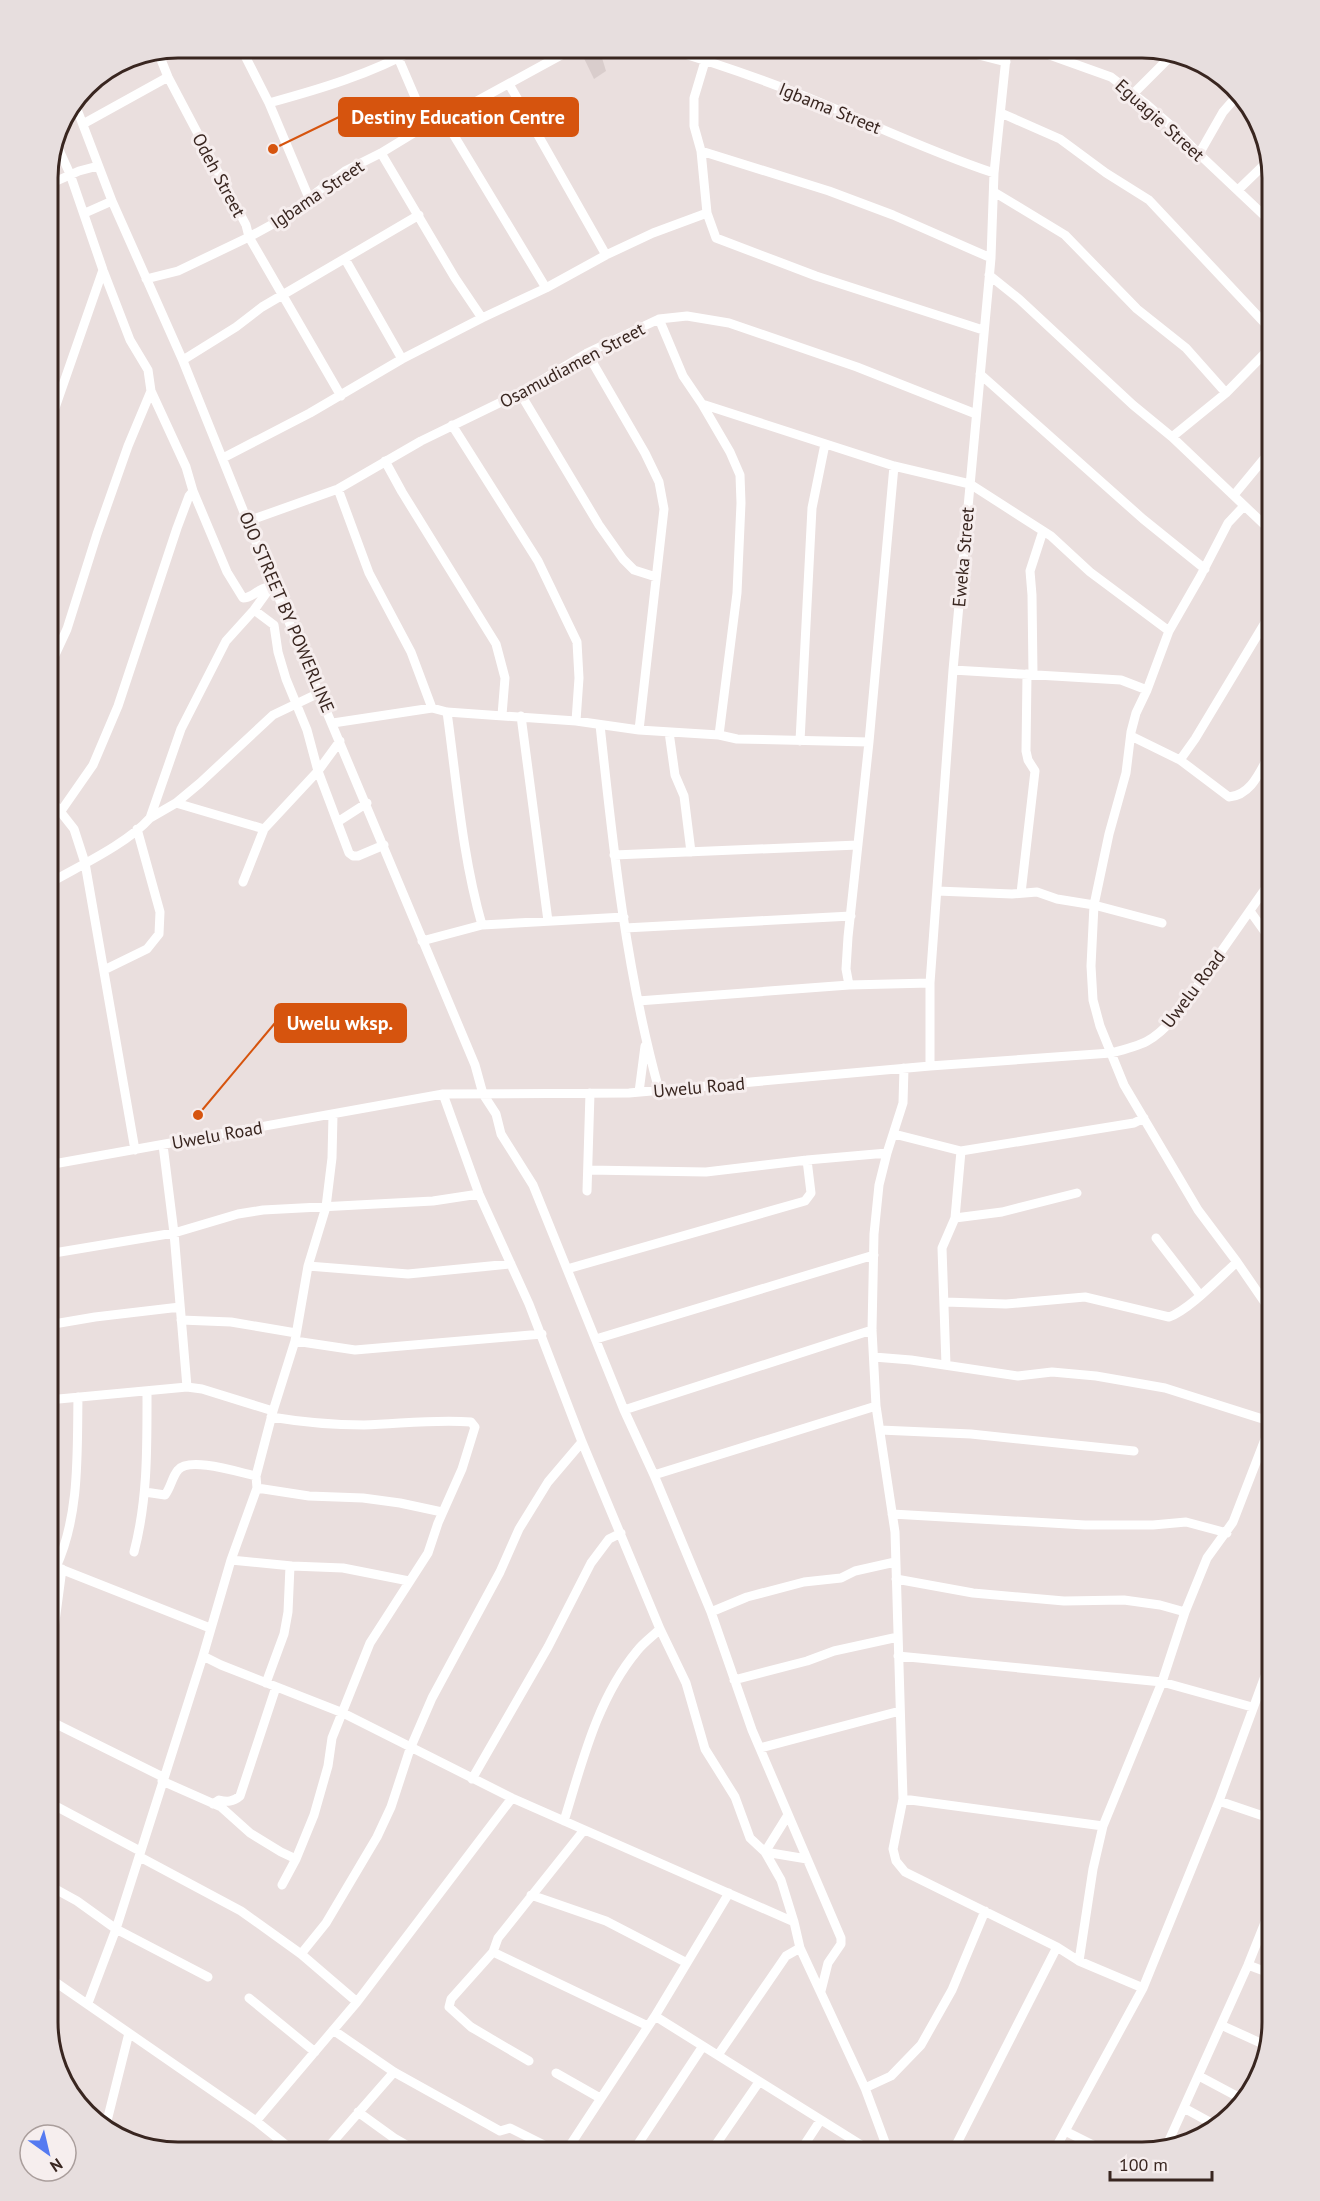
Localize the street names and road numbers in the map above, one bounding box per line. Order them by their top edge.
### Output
street label: Eguagie Street [1111,74,1209,166]
street label: Igbama Street [776,77,884,139]
street label: Odeh Street [187,129,251,221]
street label: Igbama Street [266,154,368,234]
street label: Osamudiamen Street [496,317,648,413]
street label: Eweka Street [947,506,979,608]
street label: OJO STREET BY POWERLINE [234,508,340,716]
street label: Uwelu Road [1156,945,1230,1033]
street label: Uwelu Road [652,1072,746,1102]
street label: Uwelu Road [170,1116,264,1154]

